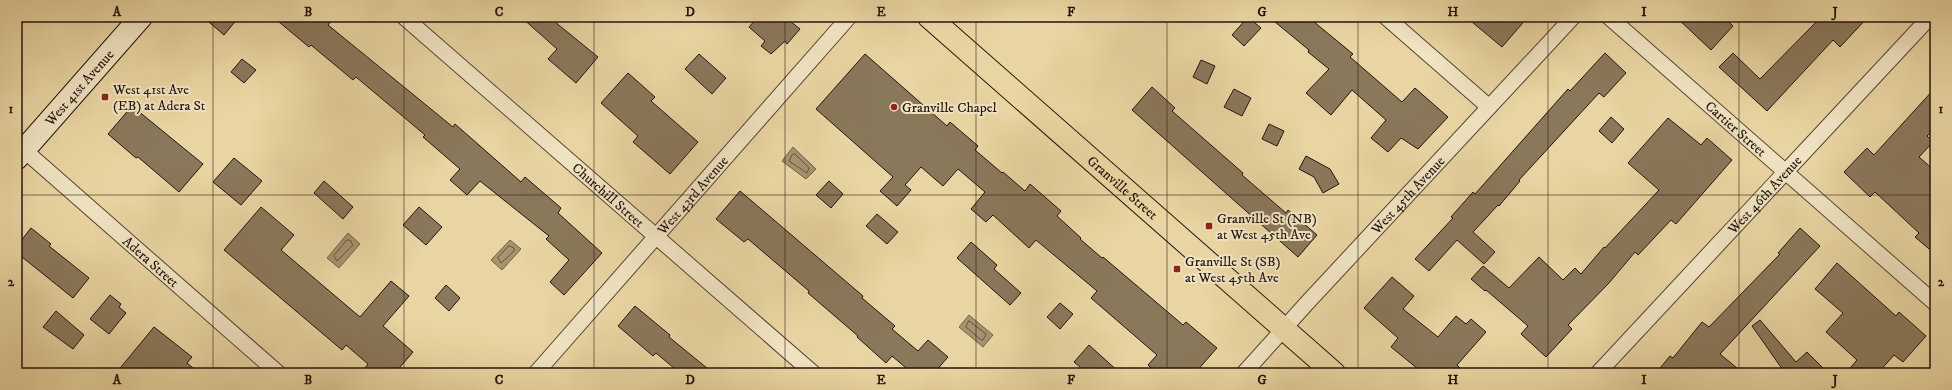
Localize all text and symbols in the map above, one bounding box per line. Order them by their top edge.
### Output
text: A [112,4,122,20]
text: B [304,4,312,20]
text: C [495,4,504,20]
text: D [685,4,695,20]
text: E [876,4,886,20]
text: F [1067,4,1076,20]
text: G [1257,4,1267,20]
text: H [1448,4,1459,20]
text: I [1641,4,1647,20]
text: J [1830,4,1838,21]
street label: West 41st Avenue [41,46,118,131]
place label: West 41st Ave (EB) at Adera St [112,81,206,115]
marker: West 41st Ave (EB) at Adera St [100,92,110,102]
street label: Cartier Street [1701,97,1770,161]
place label: Granville Chapel [902,99,998,117]
text: 1 [9,101,14,117]
text: 1 [1939,101,1944,117]
marker: Granville Chapel [889,102,899,112]
street label: West 43rd Avenue [653,152,733,240]
street label: Granville Street [1083,152,1162,224]
street label: West 45th Avenue [1367,152,1449,239]
street label: West 46th Avenue [1724,152,1806,239]
street label: Churchill Street [568,159,648,232]
place label: Granville St (NB) at West 45th Ave [1217,210,1317,244]
marker: Granville St (NB) at West 45th Ave [1204,221,1214,231]
street label: Adera Street [118,233,183,292]
place label: Granville St (SB) at West 45th Ave [1185,253,1281,287]
marker: Granville St (SB) at West 45th Ave [1172,264,1182,274]
text: 2 [8,274,15,290]
text: 2 [1938,274,1945,290]
text: A [112,372,122,388]
text: B [304,372,312,388]
text: C [495,372,504,388]
text: D [685,372,695,388]
text: E [876,372,886,388]
text: F [1067,372,1076,388]
text: G [1257,372,1267,388]
text: H [1448,372,1459,388]
text: I [1641,372,1647,388]
text: J [1830,372,1838,389]

